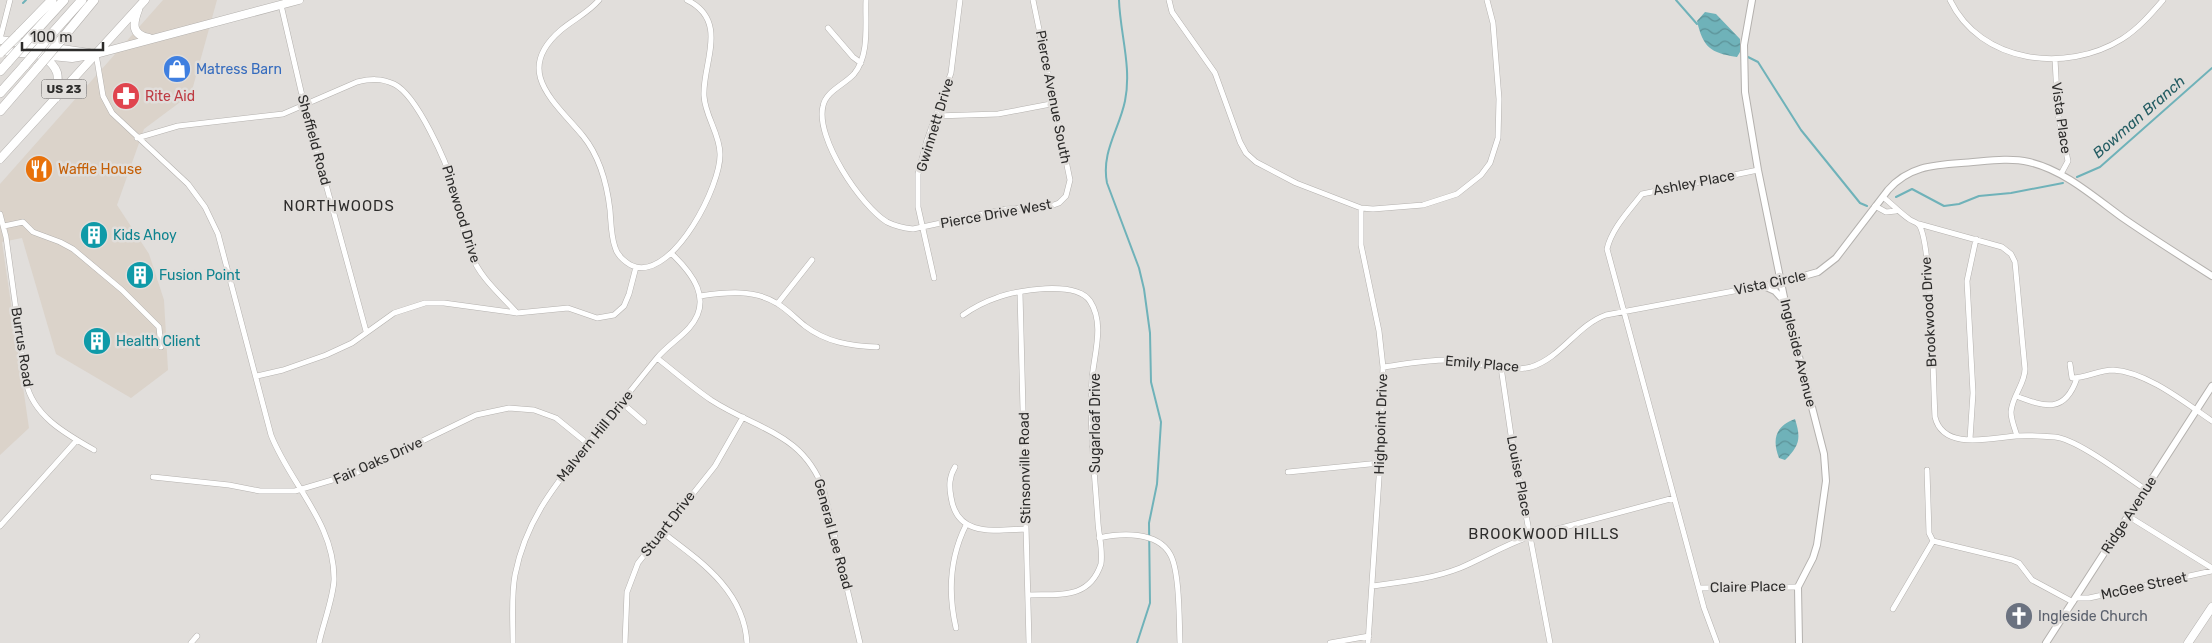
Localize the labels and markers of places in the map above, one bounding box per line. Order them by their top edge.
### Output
shop icon: Matress Barn [162,54,192,84]
place label: Matress Barn [196,61,282,78]
pharmacy icon: Rite Aid [111,81,141,111]
place label: Rite Aid [145,88,195,105]
restaurant icon: Waffle House [24,154,54,184]
place label: Waffle House [58,161,142,178]
building icon: Kids Ahoy [79,220,109,250]
place label: Kids Ahoy [113,227,177,244]
building icon: Fusion Point [125,260,155,290]
place label: Fusion Point [159,267,241,284]
building icon: Health Client [82,326,112,356]
place label: Health Client [116,333,201,350]
church icon: Ingleside Church [2004,601,2034,631]
place label: Ingleside Church [2038,608,2148,625]

